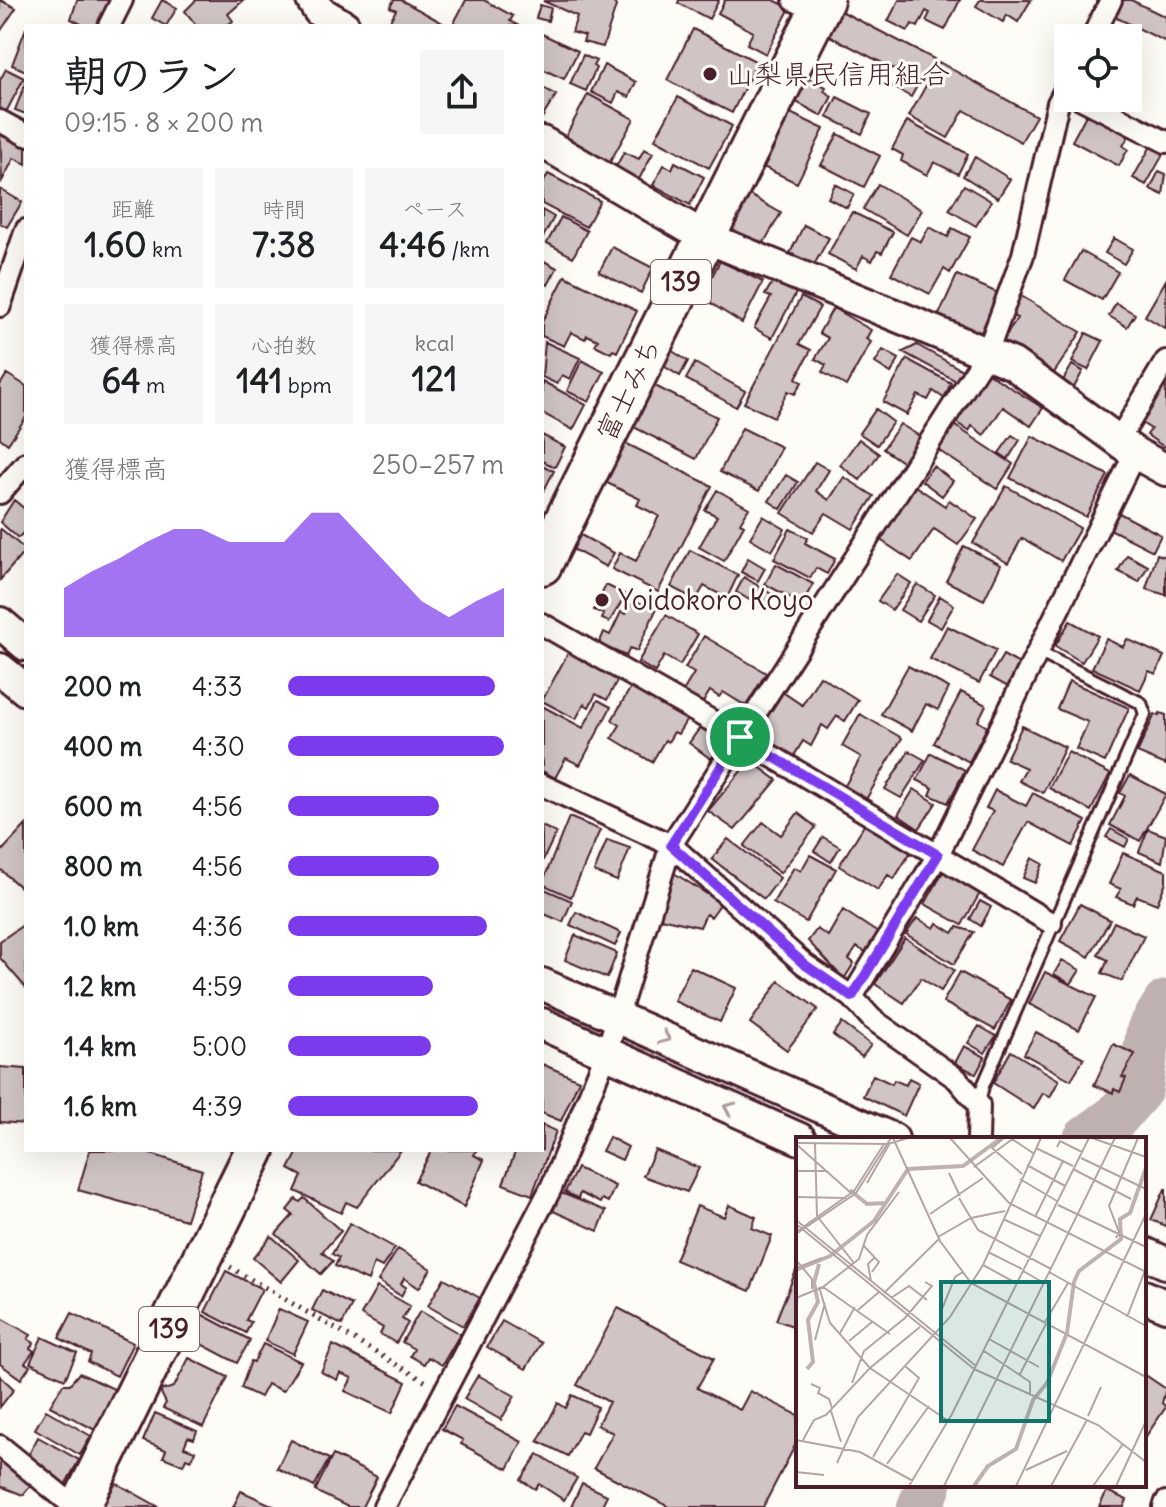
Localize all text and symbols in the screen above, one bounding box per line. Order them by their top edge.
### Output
map controls [1054,24,1142,112]
button: locate [1054,24,1142,112]
text: 朝のラン [64,48,240,103]
button: share [420,50,504,134]
place label: 山梨県民信用組合 [726,56,950,92]
marker: 山梨県民信用組合 [701,65,719,83]
text: 09:15 · 8 × 200 m [64,106,263,139]
text: 距離 [111,195,155,223]
text: 時間 [262,195,306,223]
text: ペース [402,195,467,223]
text: 1.60 [84,223,147,266]
text: 7:38 [252,223,316,266]
text: 4:46 [379,223,446,266]
text: km [147,235,182,263]
text: /km [446,235,490,263]
road number: 139 [651,260,711,304]
text: kcal [415,329,454,357]
text: 獲得標高 [89,331,177,359]
text: 心拍数 [251,331,317,359]
street label: 富士みち [588,331,668,447]
text: 121 [412,357,457,400]
text: 64 [101,359,141,402]
text: 141 [236,359,283,402]
text: m [141,371,165,399]
text: bpm [283,371,332,399]
text: 250–257 m [372,448,504,481]
text: 獲得標高 [64,452,168,485]
place label: Yoidokoro Koyo [618,582,814,618]
marker: Yoidokoro Koyo [593,591,611,609]
text: 200 m [64,670,141,703]
text: 4:33 [192,670,242,703]
pin [706,703,774,771]
icon: arrive [718,715,762,759]
text: 400 m [64,730,142,763]
text: 4:30 [192,730,245,763]
text: 600 m [64,790,142,823]
text: 4:56 [192,790,243,823]
text: 800 m [64,850,142,883]
text: 4:56 [192,850,243,883]
text: 1.0 km [64,910,139,943]
text: 4:36 [192,910,243,943]
text: 1.2 km [64,970,136,1003]
text: 4:59 [192,970,243,1003]
one-way arrow [656,1028,671,1044]
text: 1.4 km [64,1030,137,1063]
text: 5:00 [192,1030,247,1063]
text: 1.6 km [64,1090,137,1123]
text: 4:39 [192,1090,243,1123]
one-way arrow [723,1101,737,1117]
inset map [796,1137,1146,1487]
road number: 139 [139,1307,199,1351]

